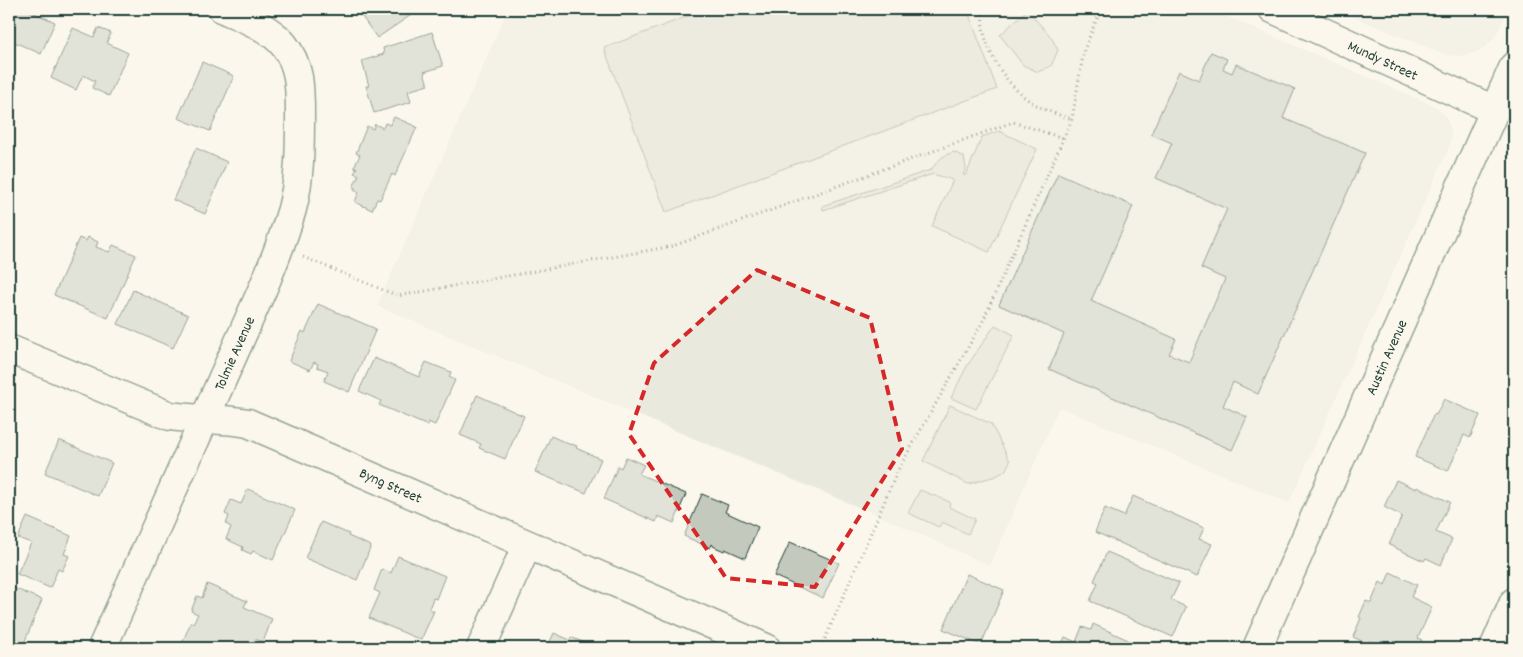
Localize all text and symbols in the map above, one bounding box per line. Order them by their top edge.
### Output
street label: Mundy Street [1343,36,1421,88]
street label: Tolmie Avenue [210,313,262,394]
street label: Austin Avenue [1361,316,1414,399]
street label: Byng Street [355,463,425,511]

